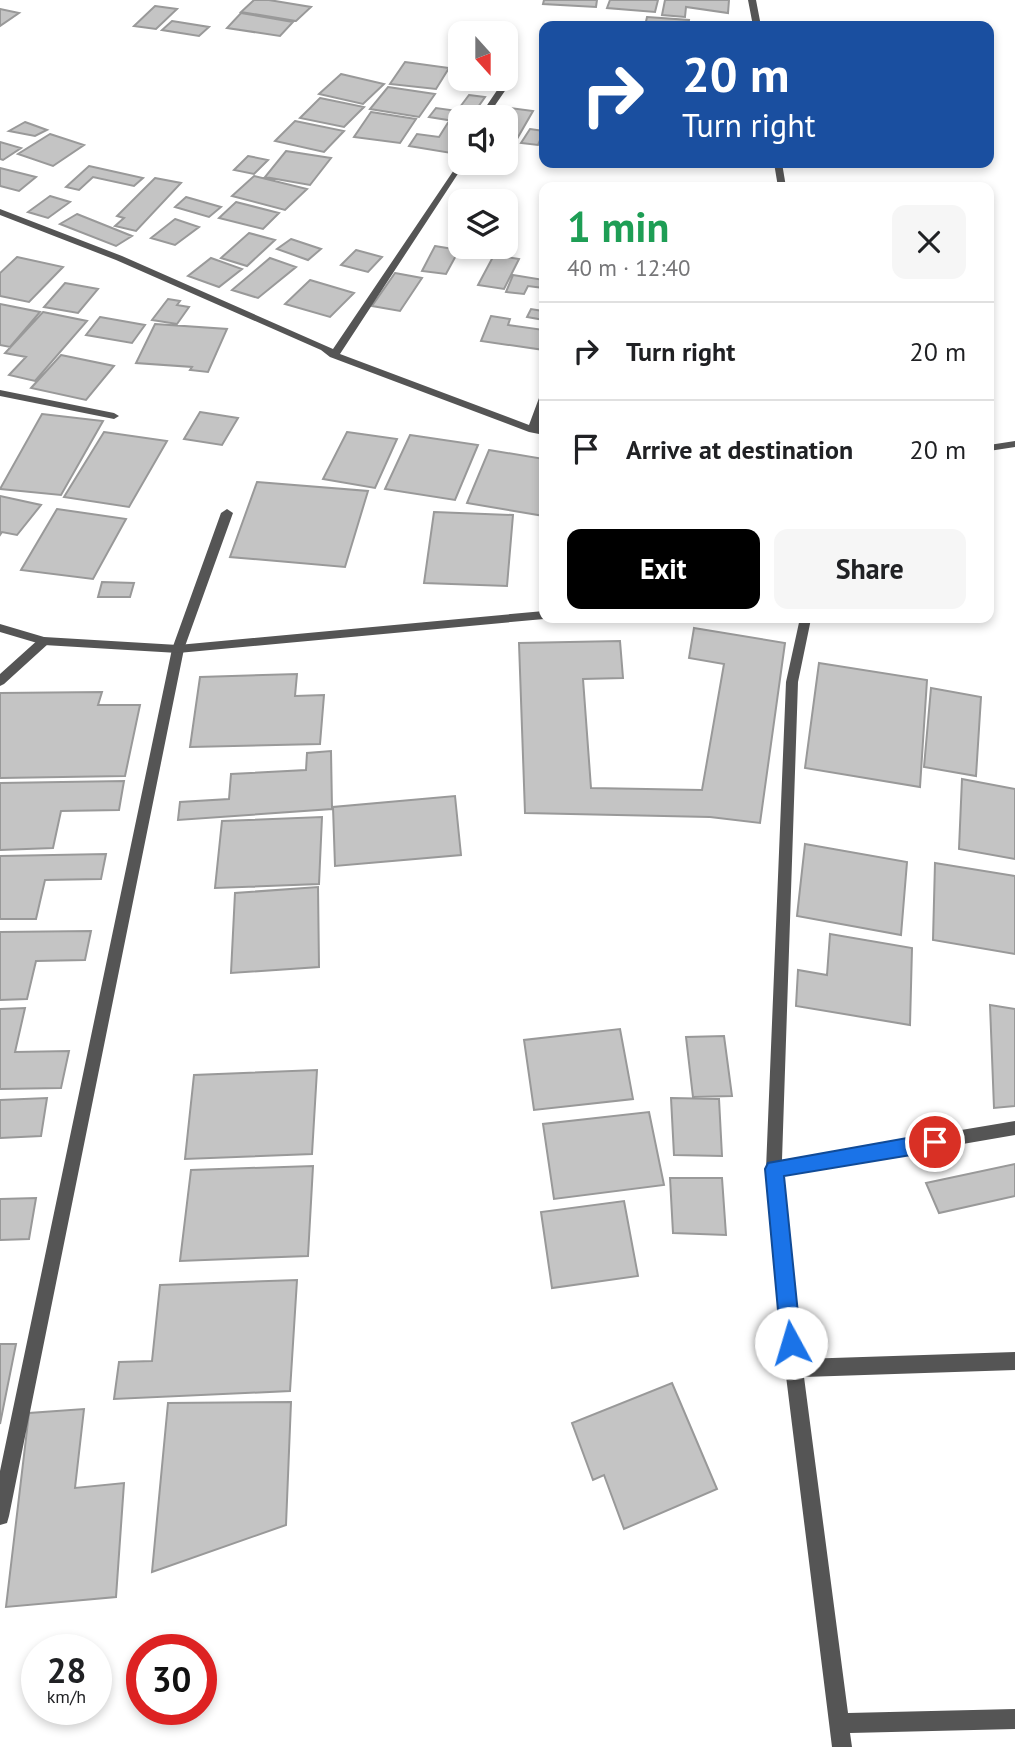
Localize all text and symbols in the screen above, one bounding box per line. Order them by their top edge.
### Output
north arrow [448,21,518,91]
map controls [448,21,518,259]
text: 20 m [682,42,789,106]
icon: right [567,49,658,140]
text: Turn right [682,104,816,146]
button: sound [448,105,518,175]
button: layers [448,189,518,259]
text: 1 min [567,199,669,254]
button: close [892,205,966,279]
text: 40 m · 12:40 [567,253,691,282]
icon: right [567,332,605,370]
text: Turn right [626,335,735,368]
text: 20 m [910,335,966,368]
icon: arrive [567,430,605,468]
text: Arrive at destination [626,433,853,466]
text: 20 m [910,433,966,466]
button: Exit [567,529,760,609]
button: Share [774,529,966,609]
pin [905,1112,965,1172]
icon: arrive [916,1123,954,1161]
position arrow [754,1306,828,1380]
speed limit sign: 30 [126,1634,217,1725]
text: 28 [47,1647,86,1693]
text: km/h [47,1685,86,1708]

